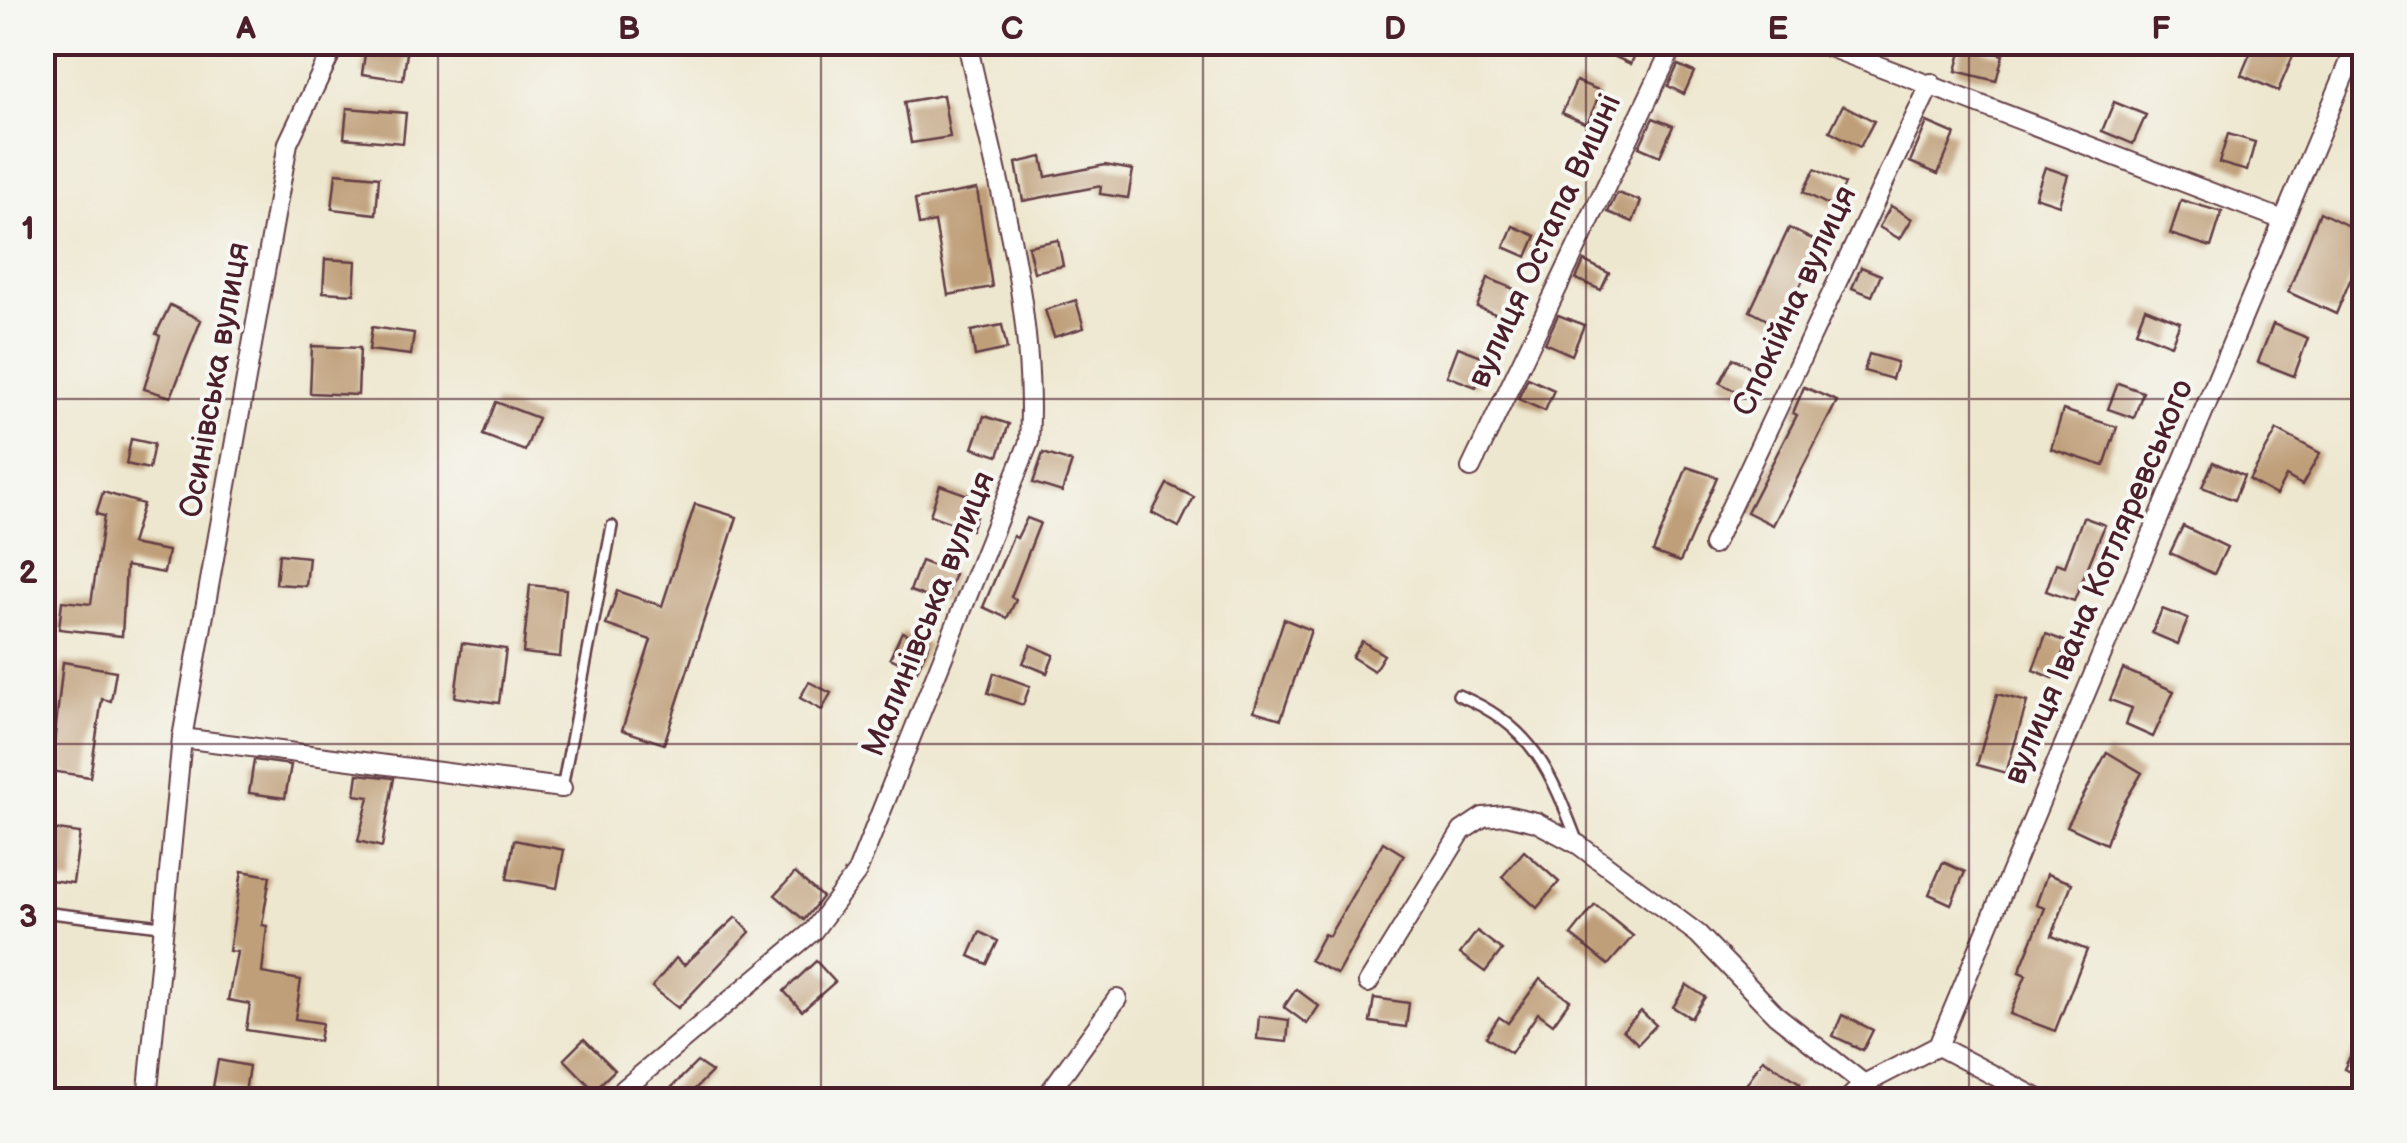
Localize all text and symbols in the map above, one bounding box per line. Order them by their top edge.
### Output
text: A [235,10,256,49]
text: B [618,10,640,49]
text: C [1001,10,1023,49]
text: D [1384,10,1406,49]
text: E [1768,10,1788,49]
text: F [2151,10,2171,49]
street label: вулиця Остапа Вишні [1460,88,1630,394]
street label: Спокійна вулиця [1725,180,1865,422]
text: 1 [21,210,35,249]
street label: Осинівська вулиця [172,239,258,521]
street label: вулиця Івана Котляревського [1996,374,2202,790]
street label: Малинівська вулиця [854,466,1004,762]
text: 2 [18,554,38,593]
text: 3 [19,898,37,937]

